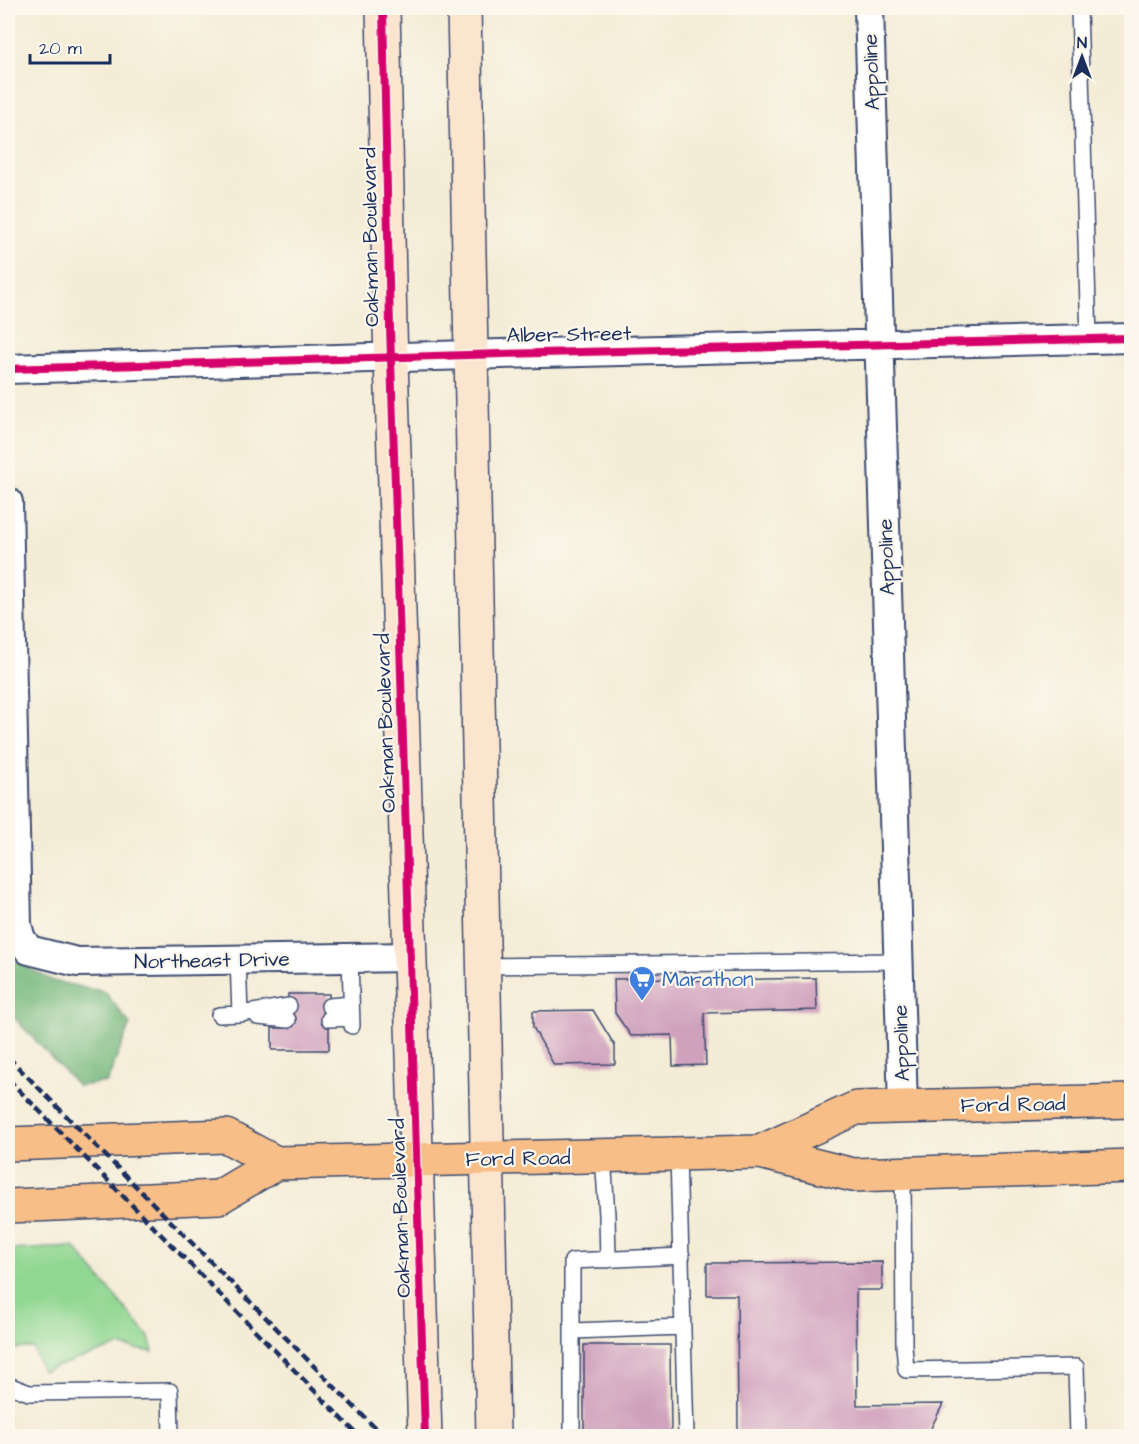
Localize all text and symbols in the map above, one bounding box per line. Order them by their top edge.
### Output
scale bar [30,27,110,65]
north arrow [1052,27,1112,87]
text: N [1077,32,1087,54]
street label: Appoline [856,33,888,111]
text: 20 m [39,36,82,61]
street label: Oakman Boulevard [354,147,387,327]
street label: Alber Street [506,319,632,350]
street label: Appoline [871,518,903,596]
street label: Oakman Boulevard [368,633,403,813]
street label: Northeast Drive [134,945,290,976]
supermarket icon: Marathon [627,964,657,1002]
place label: Marathon [662,965,754,994]
street label: Appoline [886,1004,918,1082]
street label: Ford Road [960,1089,1066,1120]
street label: Oakman Boulevard [383,1118,418,1298]
street label: Ford Road [465,1143,571,1174]

